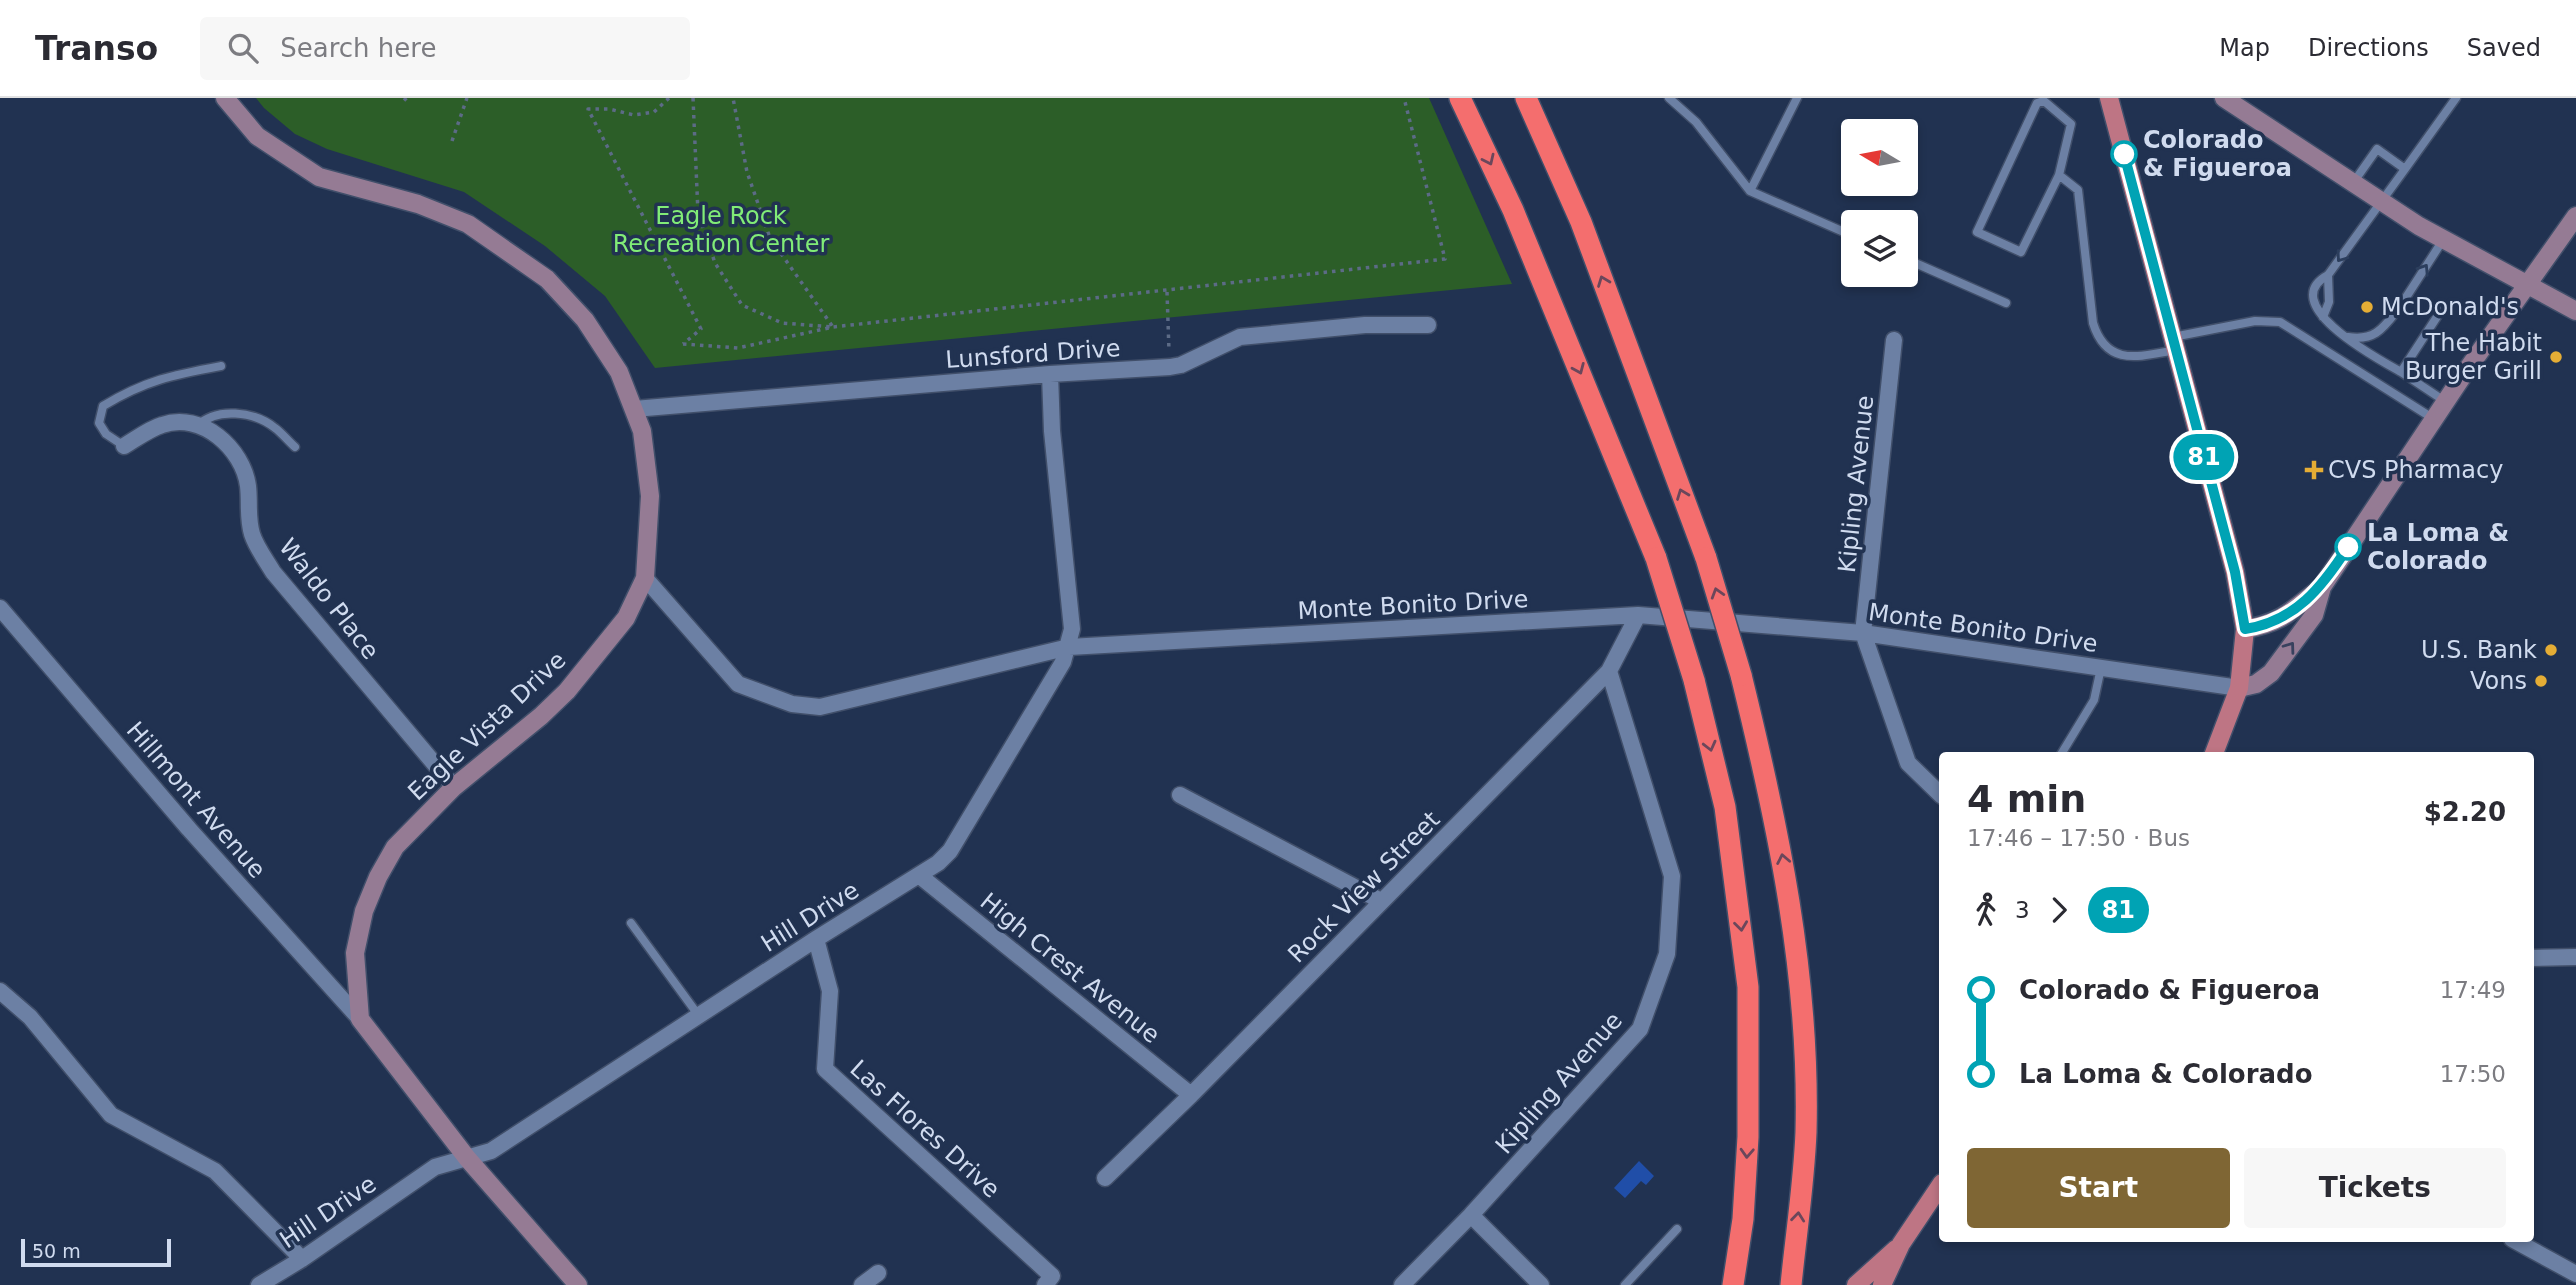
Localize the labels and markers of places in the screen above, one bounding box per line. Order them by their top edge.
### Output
place label: Colorado & Figueroa [2143,126,2292,182]
marker: Colorado & Figueroa [2111,141,2137,167]
place label: McDonald's [2381,293,2519,321]
marker: McDonald's [2359,299,2375,315]
place label: The Habit Burger Grill [2405,329,2542,385]
marker: The Habit Burger Grill [2548,349,2564,365]
place label: CVS Pharmacy [2328,456,2503,484]
marker: CVS Pharmacy [2306,462,2322,478]
place label: La Loma & Colorado [2367,519,2509,575]
marker: La Loma & Colorado [2335,534,2361,560]
place label: U.S. Bank [2421,636,2537,664]
marker: U.S. Bank [2543,642,2559,658]
place label: Vons [2470,667,2527,695]
marker: Vons [2533,673,2549,689]

